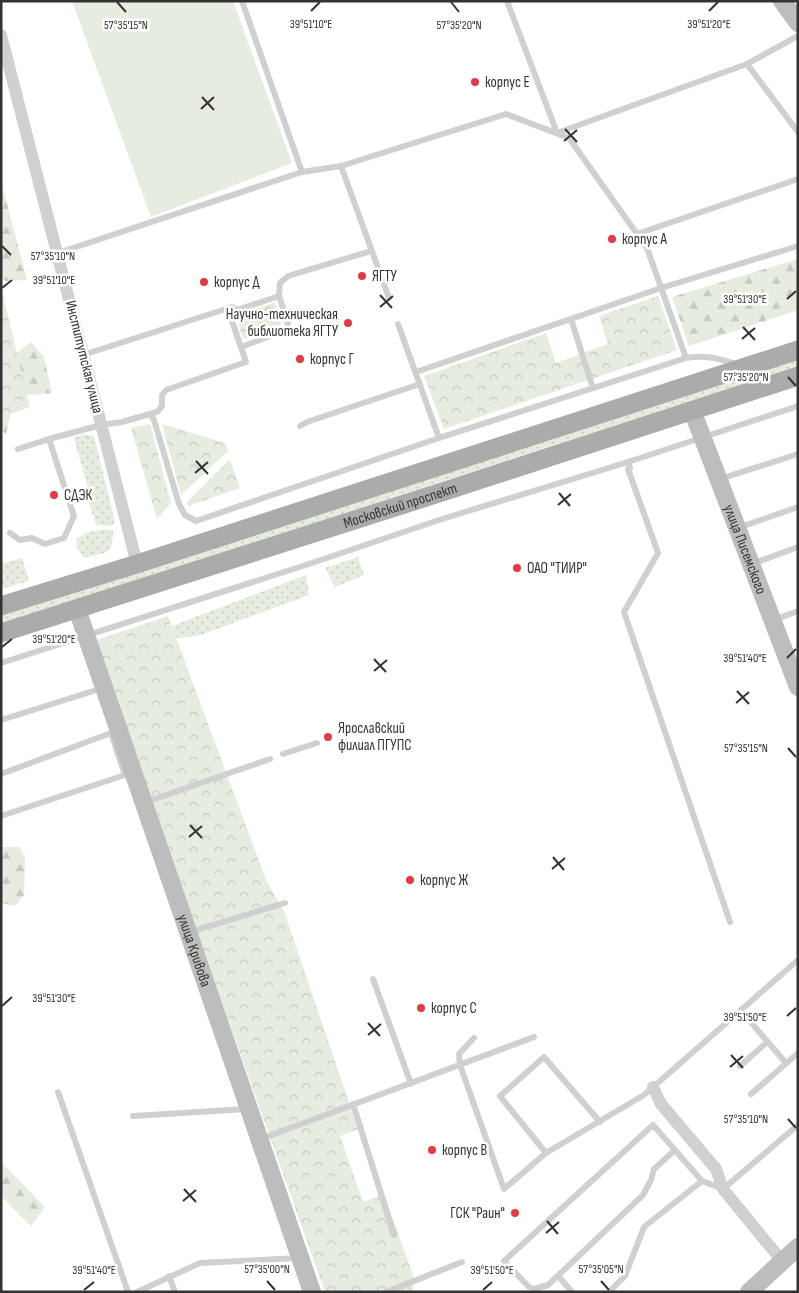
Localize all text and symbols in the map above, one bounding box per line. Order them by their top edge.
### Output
text: 39°51'10"E [290,17,332,32]
text: 39°51'20"E [687,17,731,32]
text: 57°35'15"N [104,18,148,33]
text: 57°35'20"N [436,18,482,33]
place label: корпус Е [485,73,530,92]
marker: корпус Е [469,76,481,88]
place label: корпус А [622,230,667,249]
marker: корпус А [606,233,618,245]
text: 57°35'10"N [31,249,75,264]
place label: ЯГТУ [372,267,398,286]
marker: ЯГТУ [356,270,368,282]
text: 39°51'10"E [33,273,75,288]
place label: корпус Д [214,273,260,292]
marker: корпус Д [198,276,210,288]
text: 39°51'30"E [723,292,767,307]
street label: Институтская улица [61,299,107,416]
place label: Научно-техническая библиотека ЯГТУ [226,305,339,341]
marker: Научно-техническая библиотека ЯГТУ [342,317,354,329]
place label: корпус Г [310,350,354,369]
marker: корпус Г [294,353,306,365]
text: 57°35'20"N [723,370,769,385]
street label: Московский проспект [341,478,459,532]
place label: СДЭК [64,486,92,505]
marker: СДЭК [48,489,60,501]
street label: улица Писемского [720,502,771,597]
place label: ОАО "ТИИР" [527,559,587,578]
marker: ОАО "ТИИР" [511,562,523,574]
text: 39°51'20"E [32,632,76,647]
text: 39°51'40"E [723,651,767,666]
place label: Ярославский филиал ПГУПС [338,719,412,755]
marker: Ярославский филиал ПГУПС [322,731,334,743]
text: 57°35'15"N [724,741,768,756]
place label: корпус Ж [420,871,468,890]
marker: корпус Ж [404,874,416,886]
street label: улица Кривова [173,912,216,989]
text: 39°51'30"E [32,991,76,1006]
place label: корпус С [431,999,477,1018]
marker: корпус С [415,1002,427,1014]
text: 39°51'50"E [723,1010,767,1025]
text: 57°35'10"N [724,1112,768,1127]
place label: корпус В [442,1141,487,1160]
marker: корпус В [426,1144,438,1156]
place label: ГСК "Раин" [450,1204,505,1223]
marker: ГСК "Раин" [509,1207,521,1219]
text: 57°35'00"N [244,1262,290,1277]
text: 57°35'05"N [578,1262,624,1277]
text: 39°51'40"E [72,1263,116,1278]
text: 39°51'50"E [470,1263,514,1278]

